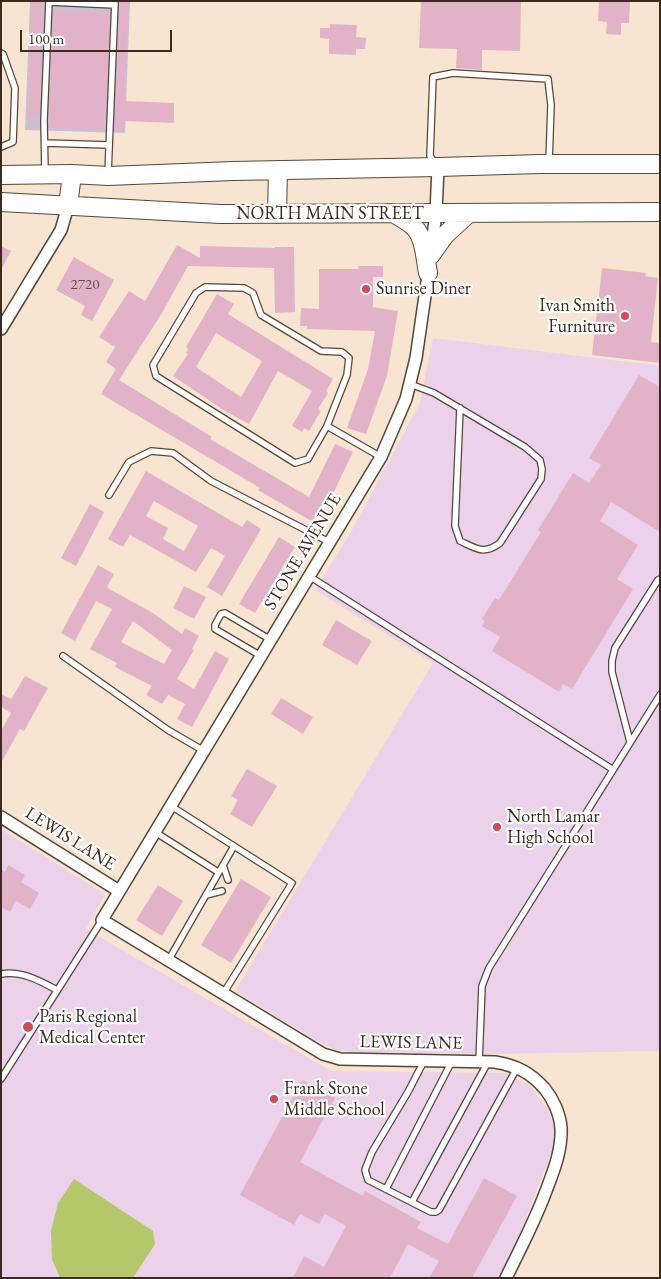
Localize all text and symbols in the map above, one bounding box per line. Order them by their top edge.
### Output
scale bar [22,20,175,52]
text: 100 m [28,29,64,48]
street label: NORTH MAIN STREET [236,203,424,225]
house number: 2720 [71,276,99,294]
place label: Sunrise Diner [376,278,471,300]
marker: Sunrise Diner [360,283,372,295]
place label: Ivan Smith Furniture [539,295,615,338]
marker: Ivan Smith Furniture [619,310,631,322]
street label: STONE AVENUE [260,490,346,614]
street label: LEWIS LANE [21,803,119,875]
place label: North Lamar High School [507,806,600,849]
marker: North Lamar High School [491,821,503,833]
place label: Paris Regional Medical Center [39,1006,145,1048]
marker: Paris Regional Medical Center [21,1020,35,1034]
street label: LEWIS LANE [360,1031,462,1055]
place label: Frank Stone Middle School [284,1078,385,1120]
marker: Frank Stone Middle School [268,1093,280,1105]

